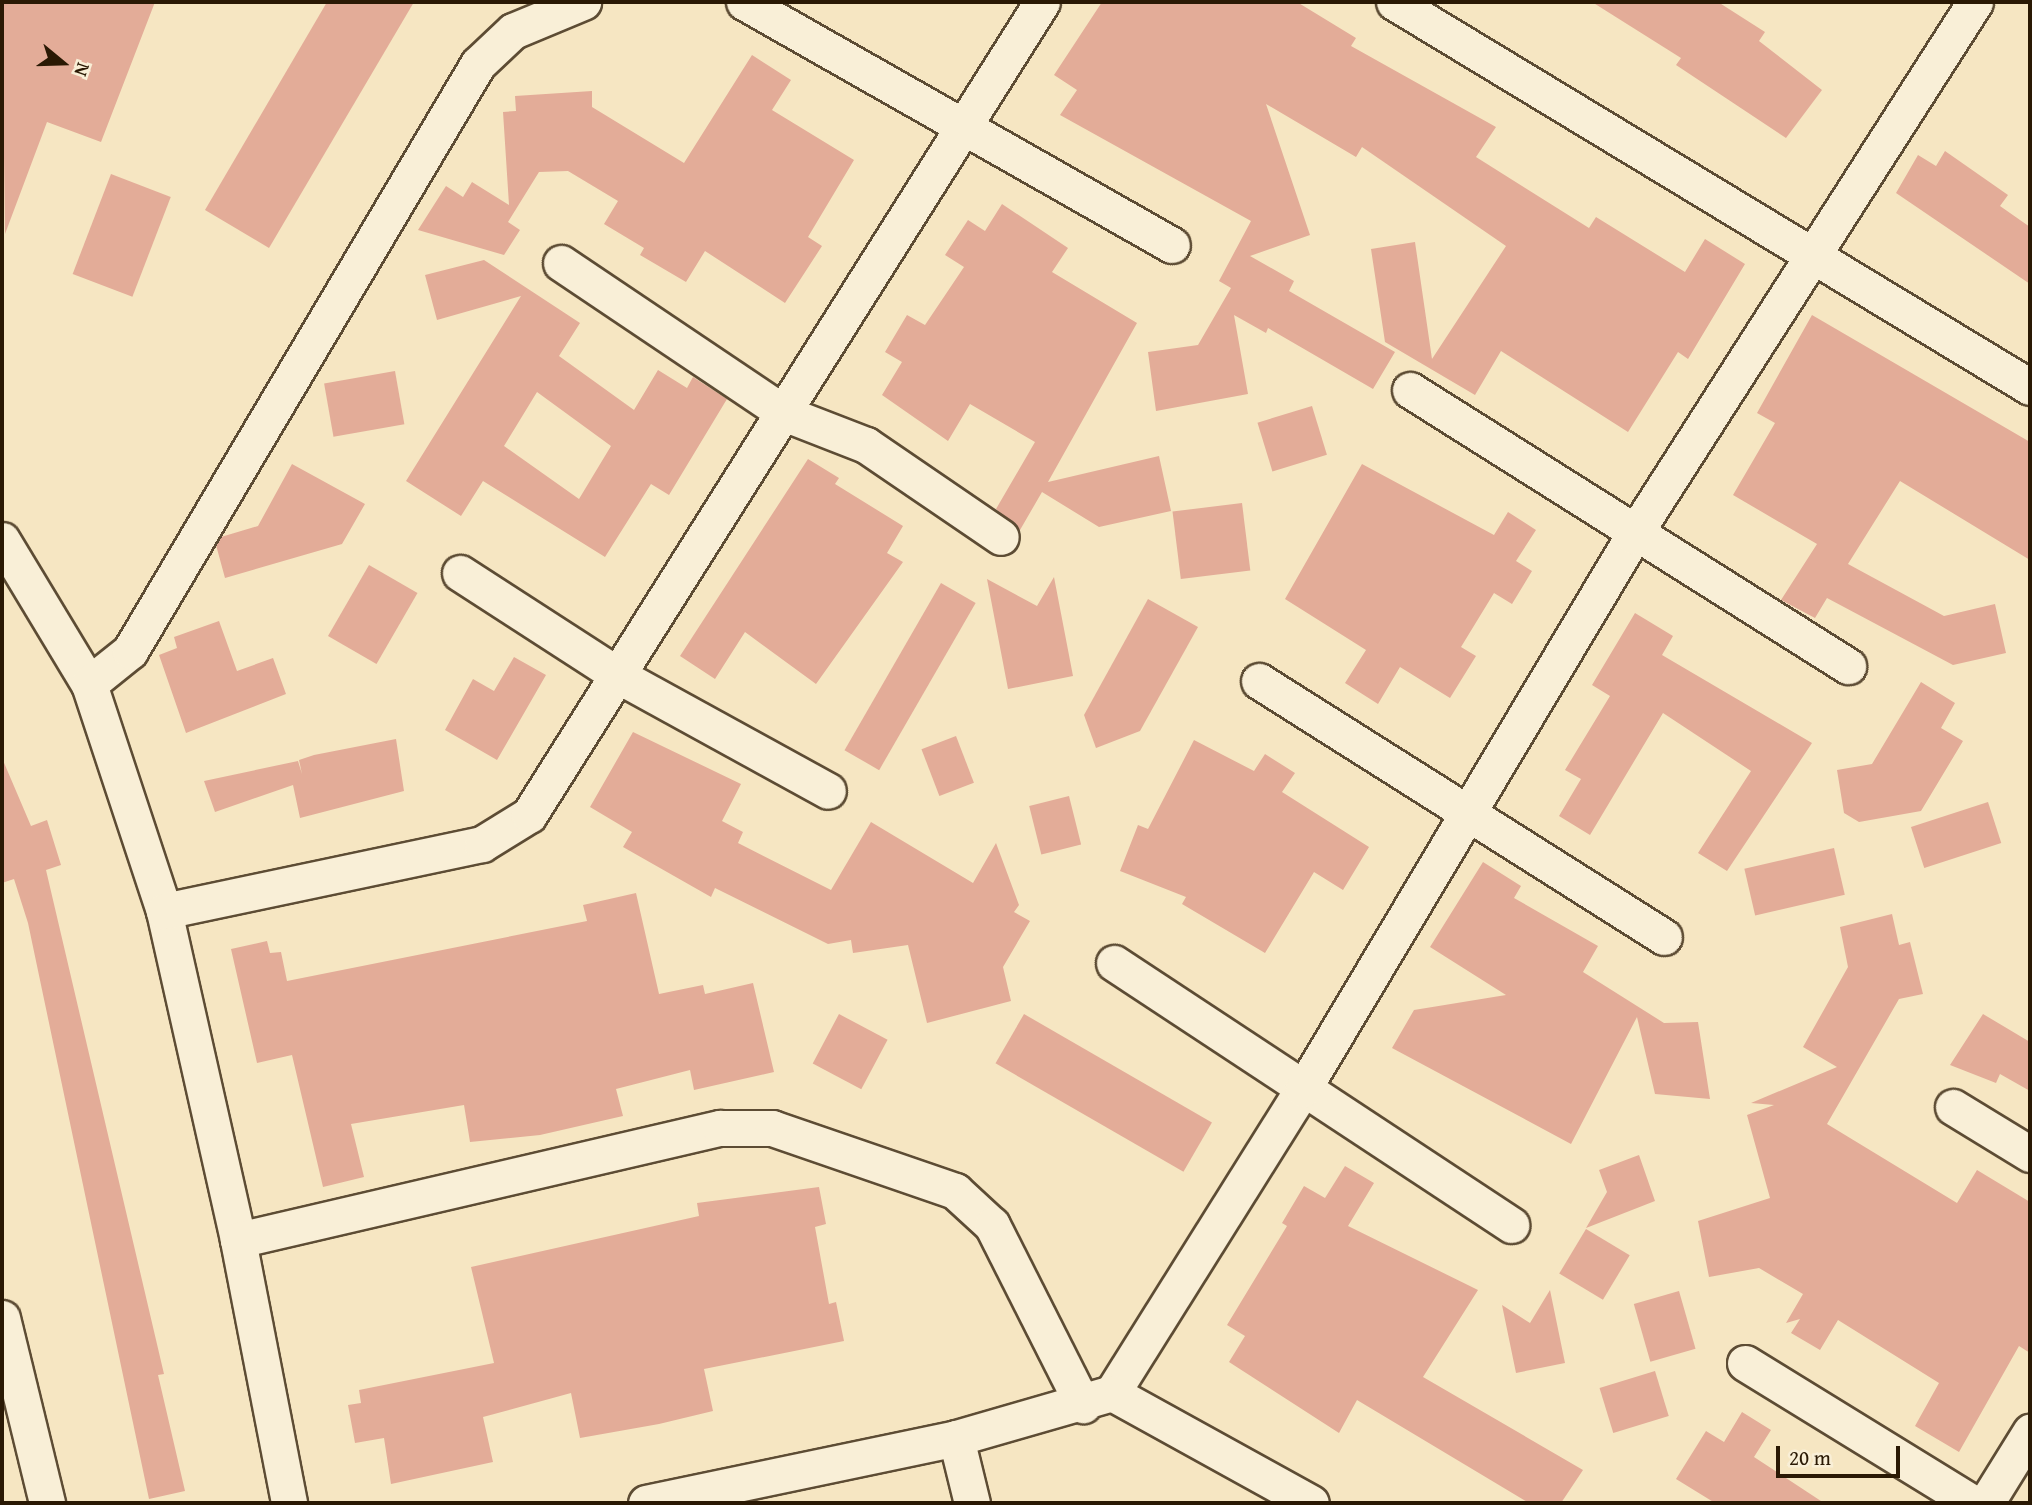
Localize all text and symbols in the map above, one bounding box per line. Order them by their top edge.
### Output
north arrow [28,28,98,98]
text: N [68,59,98,80]
scale bar [1780,1432,1904,1476]
text: 20 m [1789,1442,1831,1473]

